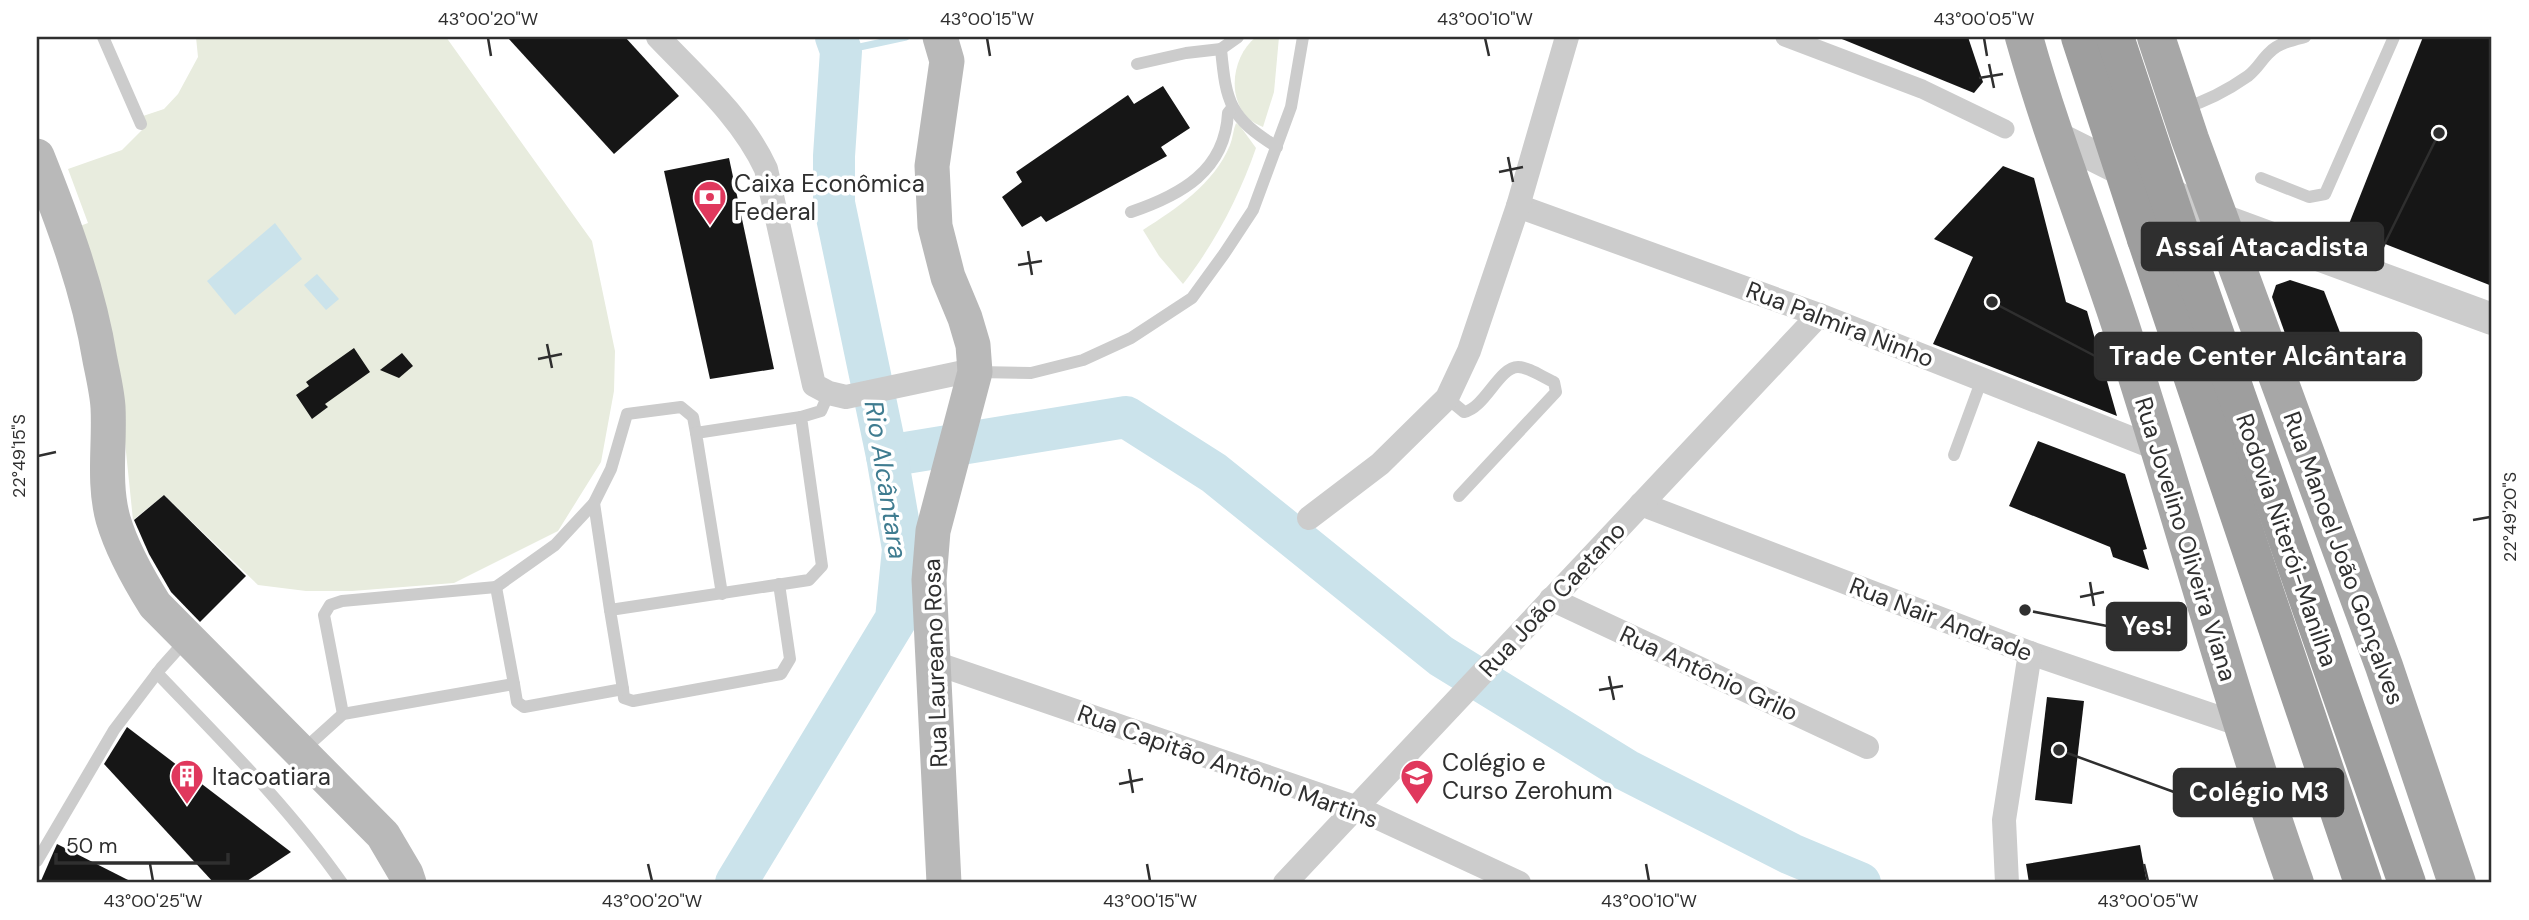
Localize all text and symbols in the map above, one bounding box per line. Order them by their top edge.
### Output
text: 43°00'20"W [438,7,538,31]
text: 43°00'15"W [940,7,1034,31]
text: 43°00'10"W [1437,7,1533,31]
text: 43°00'05"W [1934,7,2034,31]
place label: Caixa Econômica Federal [734,168,925,227]
bank icon: Caixa Econômica Federal [691,178,729,227]
callout: Assaí Atacadista [2142,223,2383,270]
text: Assaí Atacadista [2155,230,2369,264]
street label: Rua Palmira Ninho [1742,274,1938,374]
callout: Trade Center Alcântara [2095,333,2421,380]
text: Trade Center Alcântara [2109,339,2407,373]
street label: Rua Jovelino Oliveira Viana [2128,393,2244,685]
water label: Rio Alcântara [857,398,915,562]
street label: Rua Manoel João Gonçalves [2276,407,2412,709]
street label: Rodovia Niterói-Manilha [2229,409,2345,671]
text: 22°49'15"S [7,414,31,498]
text: 22°49'20"S [2498,472,2522,562]
street label: Rua João Caetano [1472,515,1632,683]
street label: Rua Laureano Rosa [916,558,954,768]
street label: Rua Nair Andrade [1845,570,2037,668]
callout: Yes! [2107,603,2186,650]
text: Yes! [2121,609,2173,643]
street label: Rua Antônio Grilo [1615,618,1803,728]
street label: Rua Capitão Antônio Martins [1073,697,1383,835]
place label: Colégio e Curso Zerohum [1442,747,1613,806]
building icon: Itacoatiara [168,757,206,806]
school or university icon: Colégio e Curso Zerohum [1398,757,1436,806]
place label: Itacoatiara [212,761,331,792]
callout: Colégio M3 [2174,769,2343,816]
text: Colégio M3 [2189,775,2329,809]
scale bar [56,822,228,866]
text: 50 m [66,832,117,860]
text: 43°00'25"W [104,889,202,913]
text: 43°00'20"W [602,889,702,913]
text: 43°00'15"W [1103,889,1197,913]
text: 43°00'10"W [1601,889,1697,913]
text: 43°00'05"W [2098,889,2198,913]

